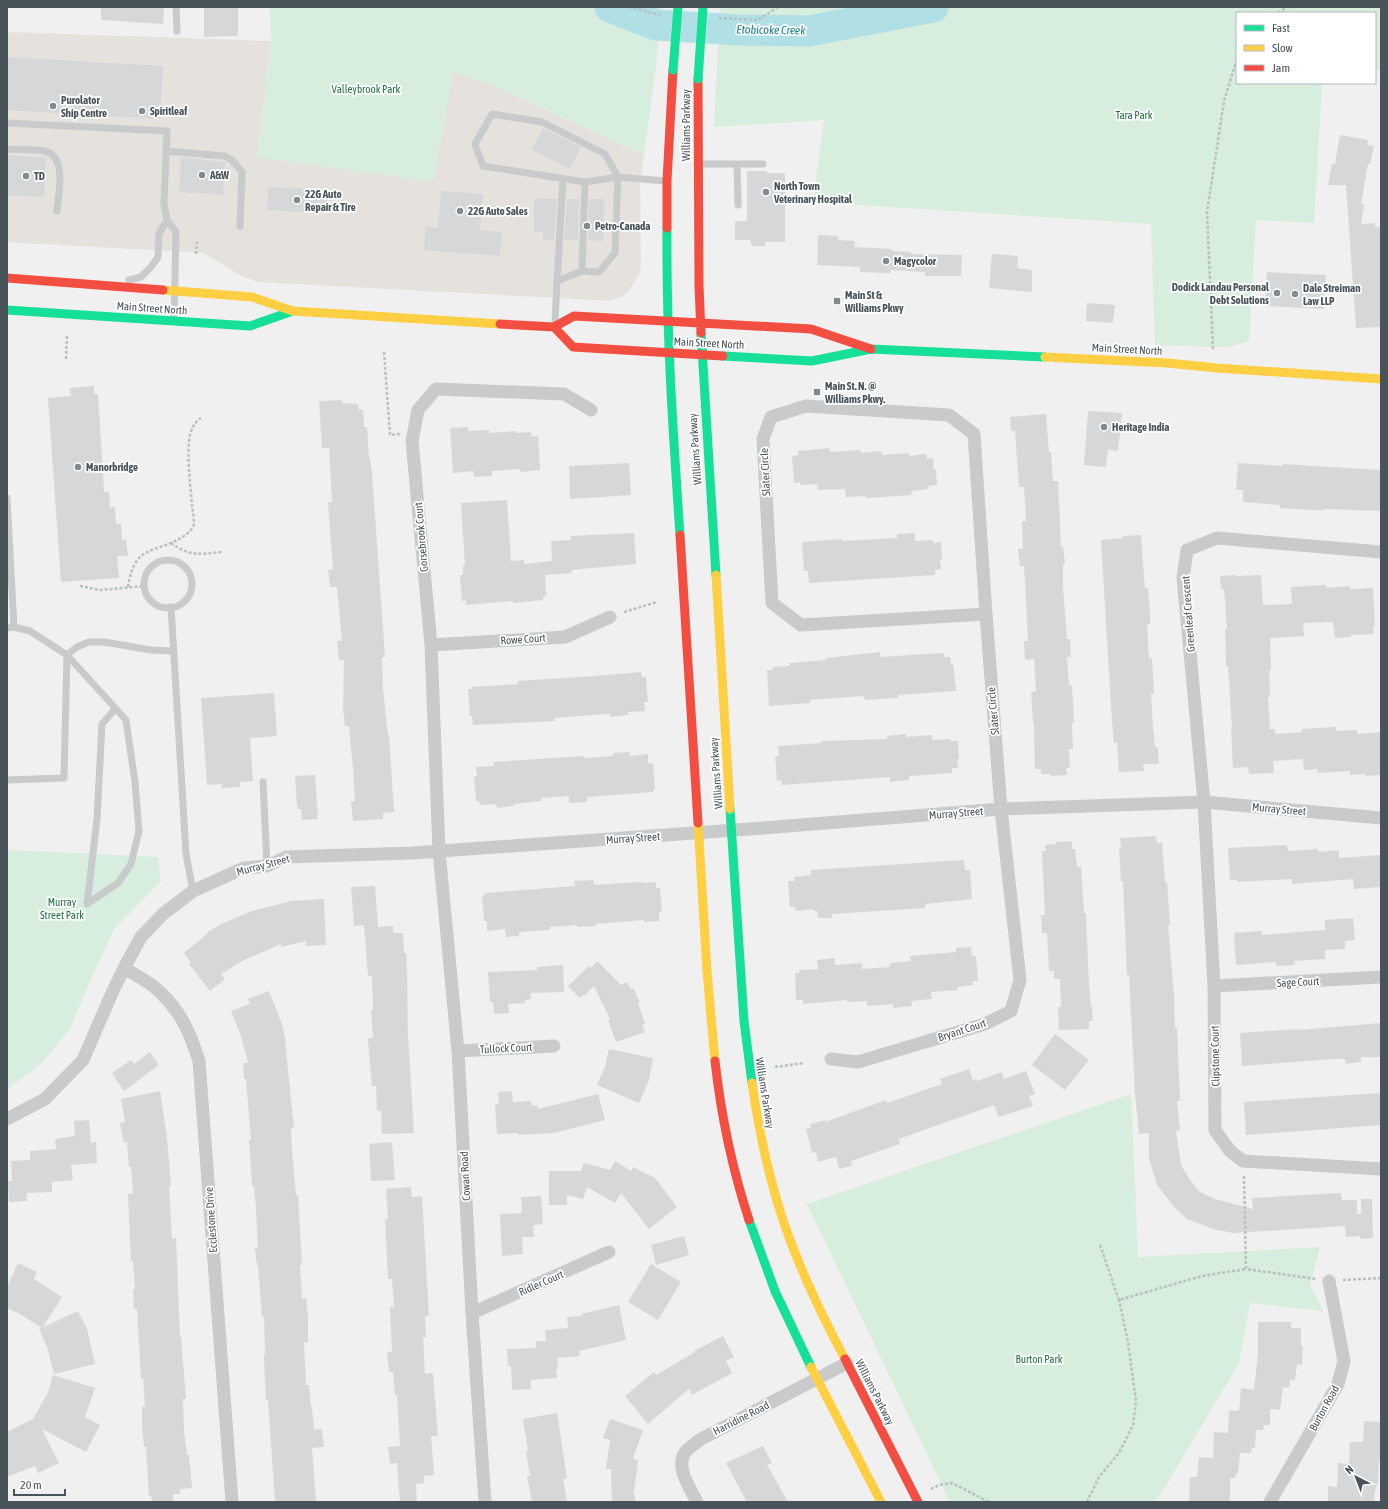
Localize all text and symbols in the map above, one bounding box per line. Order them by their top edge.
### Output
legend [1236,12,1376,84]
text: Fast [1272,21,1290,35]
water label: Etobicoke Creek [736,22,806,38]
text: Slow [1272,41,1293,55]
text: Jam [1272,61,1290,75]
park label: Valleybrook Park [332,83,401,95]
street label: Williams Parkway [680,89,692,161]
place label: Purolator Ship Centre [61,94,107,119]
marker: Purolator Ship Centre [48,101,58,111]
place label: Spiritleaf [150,105,188,117]
marker: Spiritleaf [137,106,147,116]
park label: Tara Park [1115,109,1153,121]
place label: A&W [209,169,230,181]
place label: TD [34,170,45,182]
marker: A&W [197,170,207,180]
marker: TD [21,171,31,181]
place label: North Town Veterinary Hospital [773,180,853,205]
marker: North Town Veterinary Hospital [761,187,771,197]
place label: 22G Auto Repair & Tire [305,188,356,213]
marker: 22G Auto Repair & Tire [292,195,302,205]
place label: 22G Auto Sales [468,205,528,217]
marker: 22G Auto Sales [455,206,465,216]
place label: Petro-Canada [595,220,650,232]
marker: Petro-Canada [582,221,592,231]
place label: Magycolor [894,255,937,267]
marker: Magycolor [881,256,891,266]
place label: Dodick Landau Personal Debt Solutions [1172,281,1270,306]
place label: Dale Streiman Law LLP [1303,282,1361,307]
marker: Dodick Landau Personal Debt Solutions [1272,288,1282,298]
place label: Main St & Williams Pkwy [844,289,904,314]
marker: Dale Streiman Law LLP [1290,289,1300,299]
marker: Main St & Williams Pkwy [832,296,842,306]
street label: Main Street North [116,300,188,316]
street label: Main Street North [673,335,745,351]
street label: Main Street North [1091,341,1163,357]
place label: Main St. N. @ Williams Pkwy. [824,380,885,405]
marker: Main St. N. @ Williams Pkwy. [812,387,822,397]
street label: Williams Parkway [686,412,703,485]
place label: Heritage India [1112,421,1169,433]
marker: Heritage India [1099,422,1109,432]
street label: Slater Circle [758,448,772,496]
place label: Manorbridge [86,461,138,473]
marker: Manorbridge [73,462,83,472]
street label: Gorsebrook Court [412,502,430,572]
street label: Greenleaf Crescent [1179,575,1197,653]
street label: Rowe Court [500,631,546,647]
street label: Slater Circle [985,687,1001,735]
street label: Williams Parkway [707,736,724,809]
street label: Murray Street [1251,801,1307,817]
street label: Murray Street [928,805,984,821]
street label: Murray Street [606,830,660,846]
street label: Murray Street [235,852,291,878]
park label: Murray Street Park [40,896,84,921]
street label: Sage Court [1276,975,1320,989]
street label: Bryant Court [936,1017,988,1043]
street label: Clipstone Court [1208,1025,1222,1087]
street label: Tullock Court [479,1041,533,1055]
street label: Williams Parkway [753,1057,777,1130]
street label: Cowan Road [458,1151,472,1201]
street label: Ecclestone Drive [203,1187,219,1253]
street label: Ridler Court [517,1268,565,1298]
park label: Burton Park [1015,1353,1063,1365]
street label: Williams Parkway [853,1357,897,1427]
street label: Burton Road [1307,1383,1341,1433]
street label: Harridine Road [711,1399,771,1437]
north arrow [1336,1457,1376,1497]
text: N [1343,1463,1356,1476]
scale bar [14,1471,65,1497]
text: 20 m [20,1478,42,1492]

